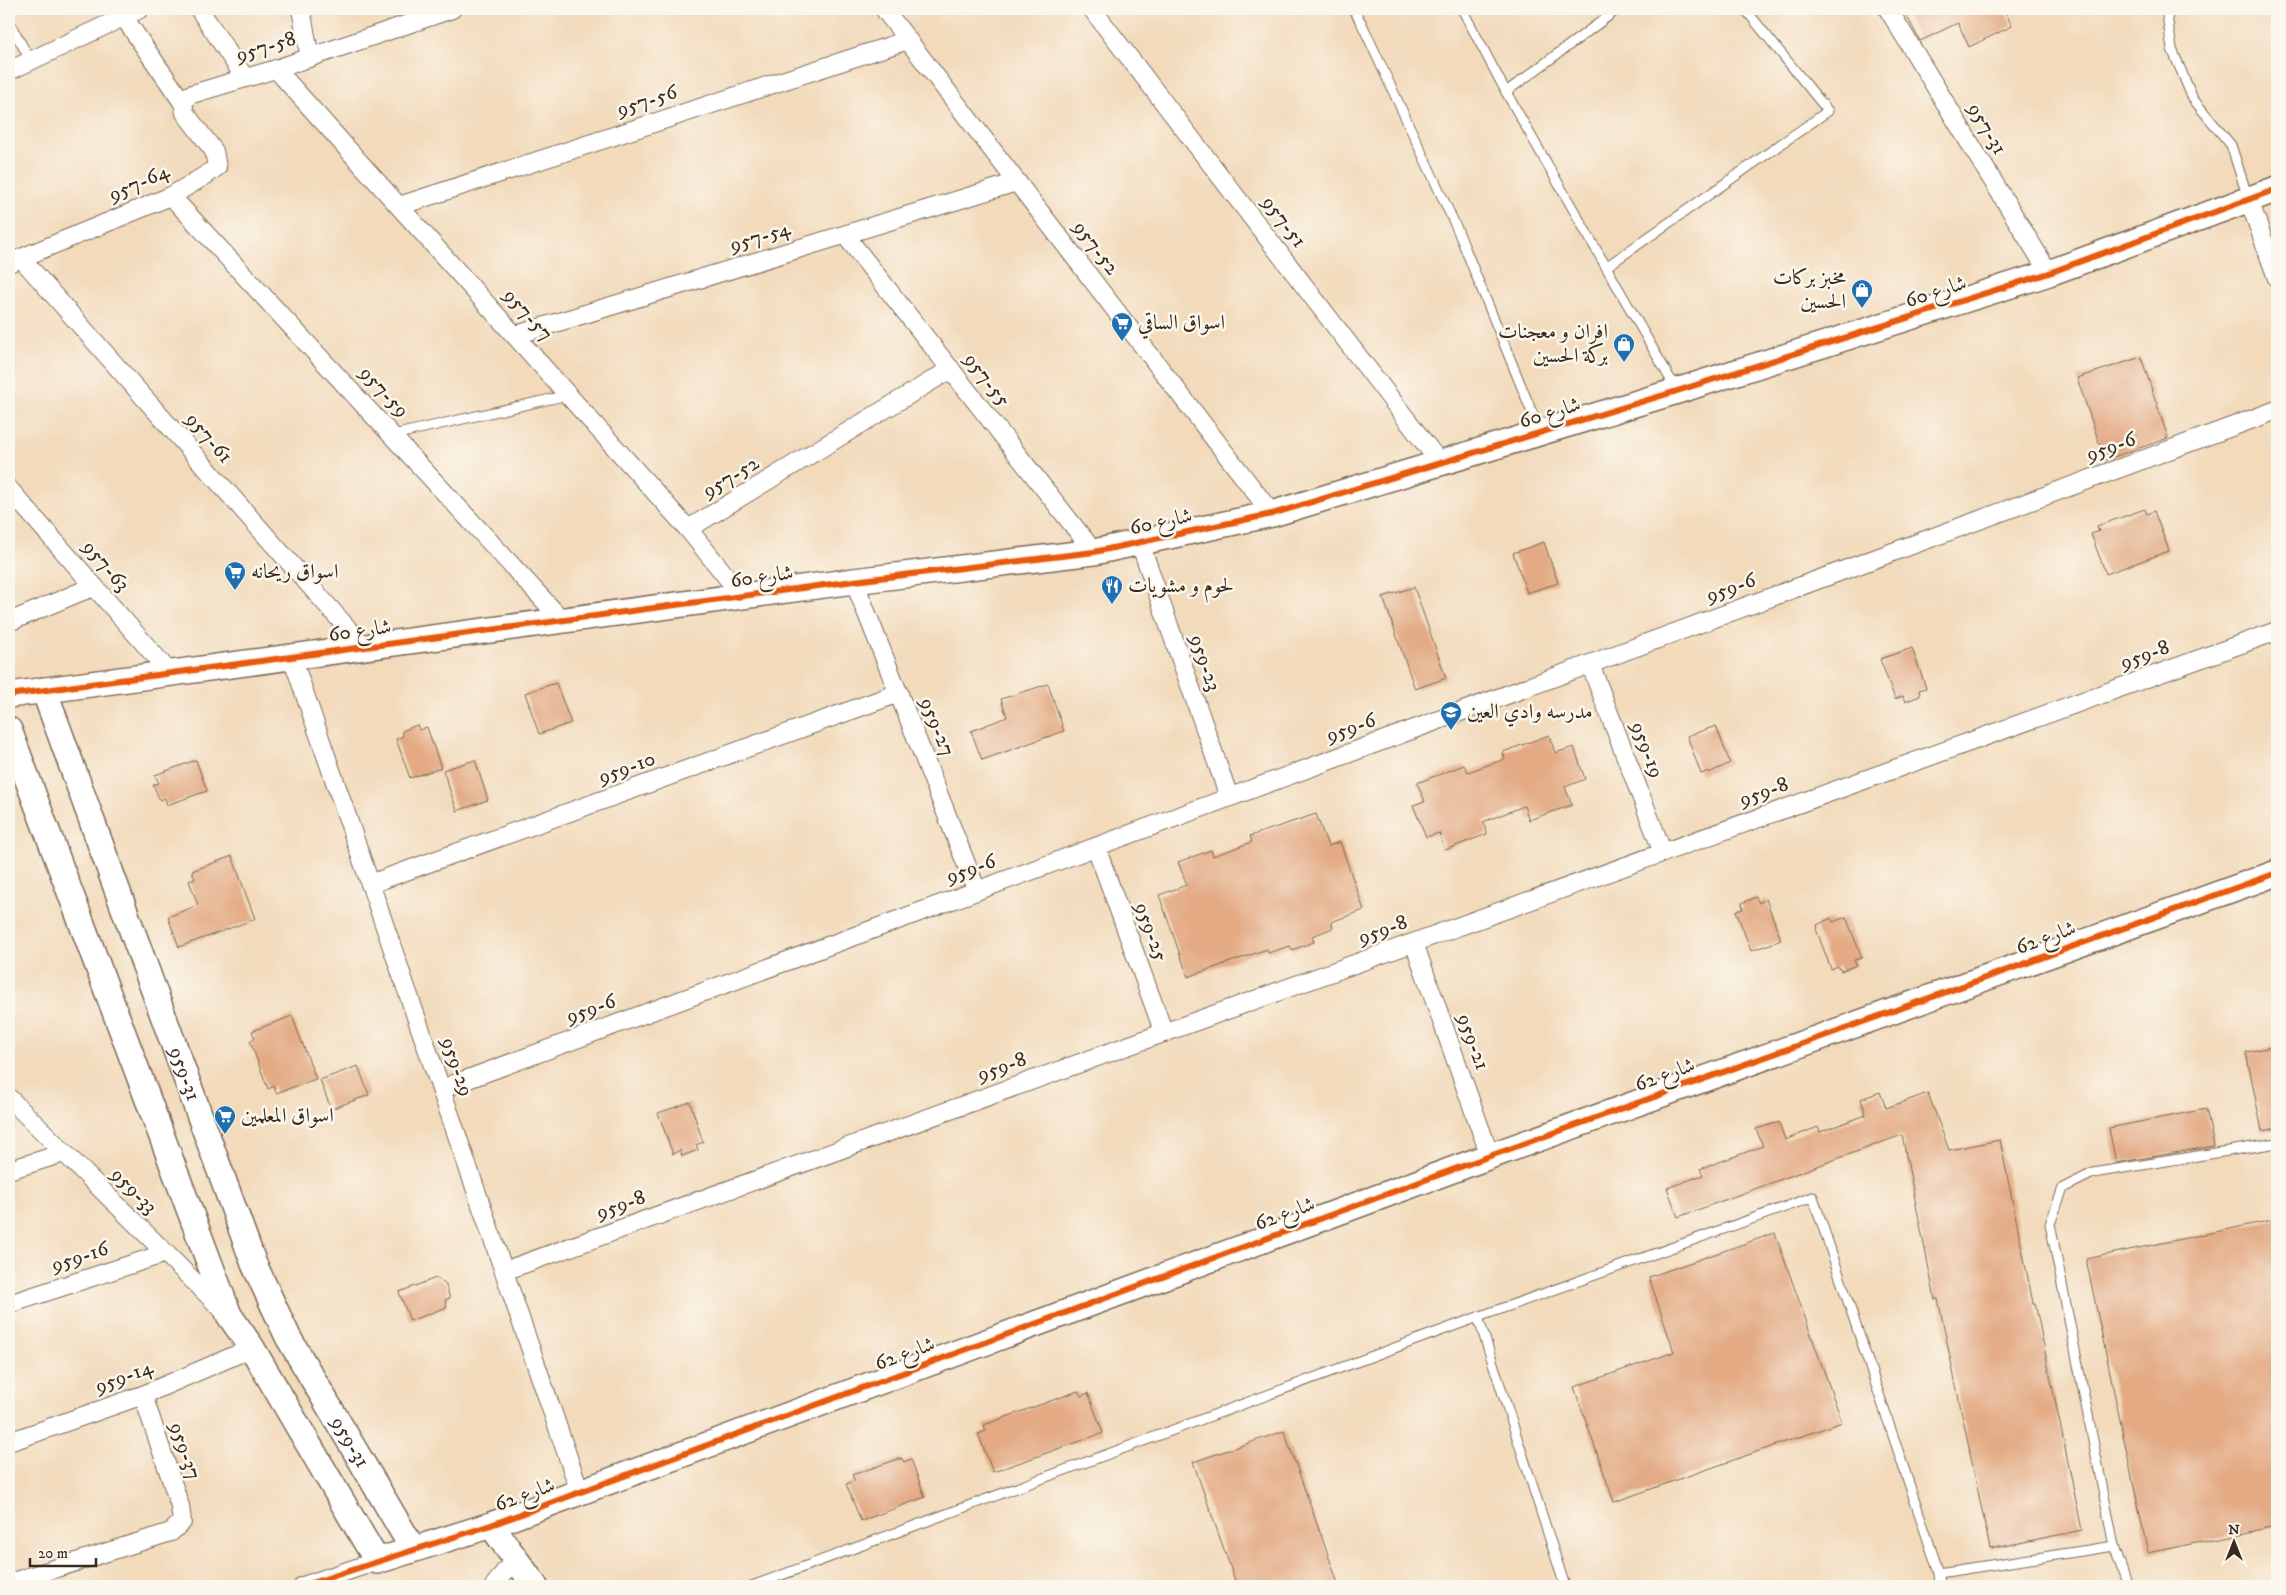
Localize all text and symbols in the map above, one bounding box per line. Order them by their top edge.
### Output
street label: 957-58 [232,26,299,69]
street label: 957-56 [613,79,681,123]
street label: 957-31 [1961,97,2013,160]
street label: 957-64 [104,158,174,208]
street label: 957-51 [1255,190,1312,253]
street label: 957-54 [726,215,794,259]
street label: 957-52 [1067,215,1125,281]
place label: مخبز بركات الحسين [1773,265,1846,315]
street label: شارع 60 [1902,270,1971,318]
shop icon: مخبز بركات الحسين [1850,278,1874,309]
street label: 957-57 [497,283,558,347]
place label: اسواق الساقي [1138,310,1225,339]
supermarket icon: اسواق الساقي [1110,311,1134,342]
place label: افران و معجنات بركة الحسين [1498,319,1608,369]
shop icon: افران و معجنات بركة الحسين [1612,332,1636,363]
street label: 957-55 [957,347,1016,412]
street label: 957-59 [353,360,414,423]
street label: شارع 60 [1516,391,1585,438]
street label: 957-61 [179,406,238,469]
street label: 959-6 [2082,426,2140,468]
street label: 957-52 [697,450,765,504]
street label: شارع 60 [1127,503,1195,545]
street label: 957-63 [76,534,135,597]
place label: اسواق ريحانه [251,559,339,585]
supermarket icon: اسواق ريحانه [223,560,247,591]
street label: شارع 60 [729,560,796,598]
street label: 959-6 [1702,567,1760,609]
place label: لحوم و مشويات [1128,573,1234,603]
restaurant icon: لحوم و مشويات [1100,574,1124,605]
street label: شارع 60 [327,614,394,652]
street label: 959-23 [1183,630,1227,695]
street label: 959-8 [2116,634,2173,676]
street label: 959-27 [913,693,960,760]
place label: مدرسه وادي العين [1467,699,1593,727]
school or university icon: مدرسه وادي العين [1439,700,1463,731]
street label: 959-6 [1322,707,1380,749]
street label: 959-19 [1624,717,1670,782]
street label: 959-10 [594,746,659,791]
street label: 959-8 [1735,771,1792,813]
street label: 959-6 [942,848,1000,890]
street label: 959-25 [1128,898,1174,965]
street label: 959-8 [1354,909,1411,951]
street label: شارع 62 [2012,915,2081,965]
street label: 959-6 [562,988,620,1030]
street label: 959-21 [1451,1009,1495,1074]
street label: 959-29 [434,1033,479,1100]
street label: 959-31 [162,1043,206,1105]
street label: 959-8 [973,1046,1030,1088]
street label: شارع 62 [1631,1052,1700,1102]
place label: اسواق المعلمين [241,1103,334,1129]
supermarket icon: اسواق المعلمين [213,1104,237,1135]
street label: 959-33 [104,1161,163,1220]
street label: 959-8 [592,1184,649,1226]
street label: شارع 62 [1251,1191,1320,1241]
street label: 959-16 [47,1235,113,1279]
street label: شارع 62 [871,1331,940,1381]
street label: 959-14 [91,1354,157,1400]
street label: 959-31 [324,1411,375,1473]
street label: 959-37 [163,1418,207,1483]
street label: شارع 62 [491,1472,560,1522]
north arrow [2208,1518,2258,1568]
text: N [2228,1521,2240,1539]
scale bar [30,1535,96,1567]
text: 20 m [38,1544,68,1563]

